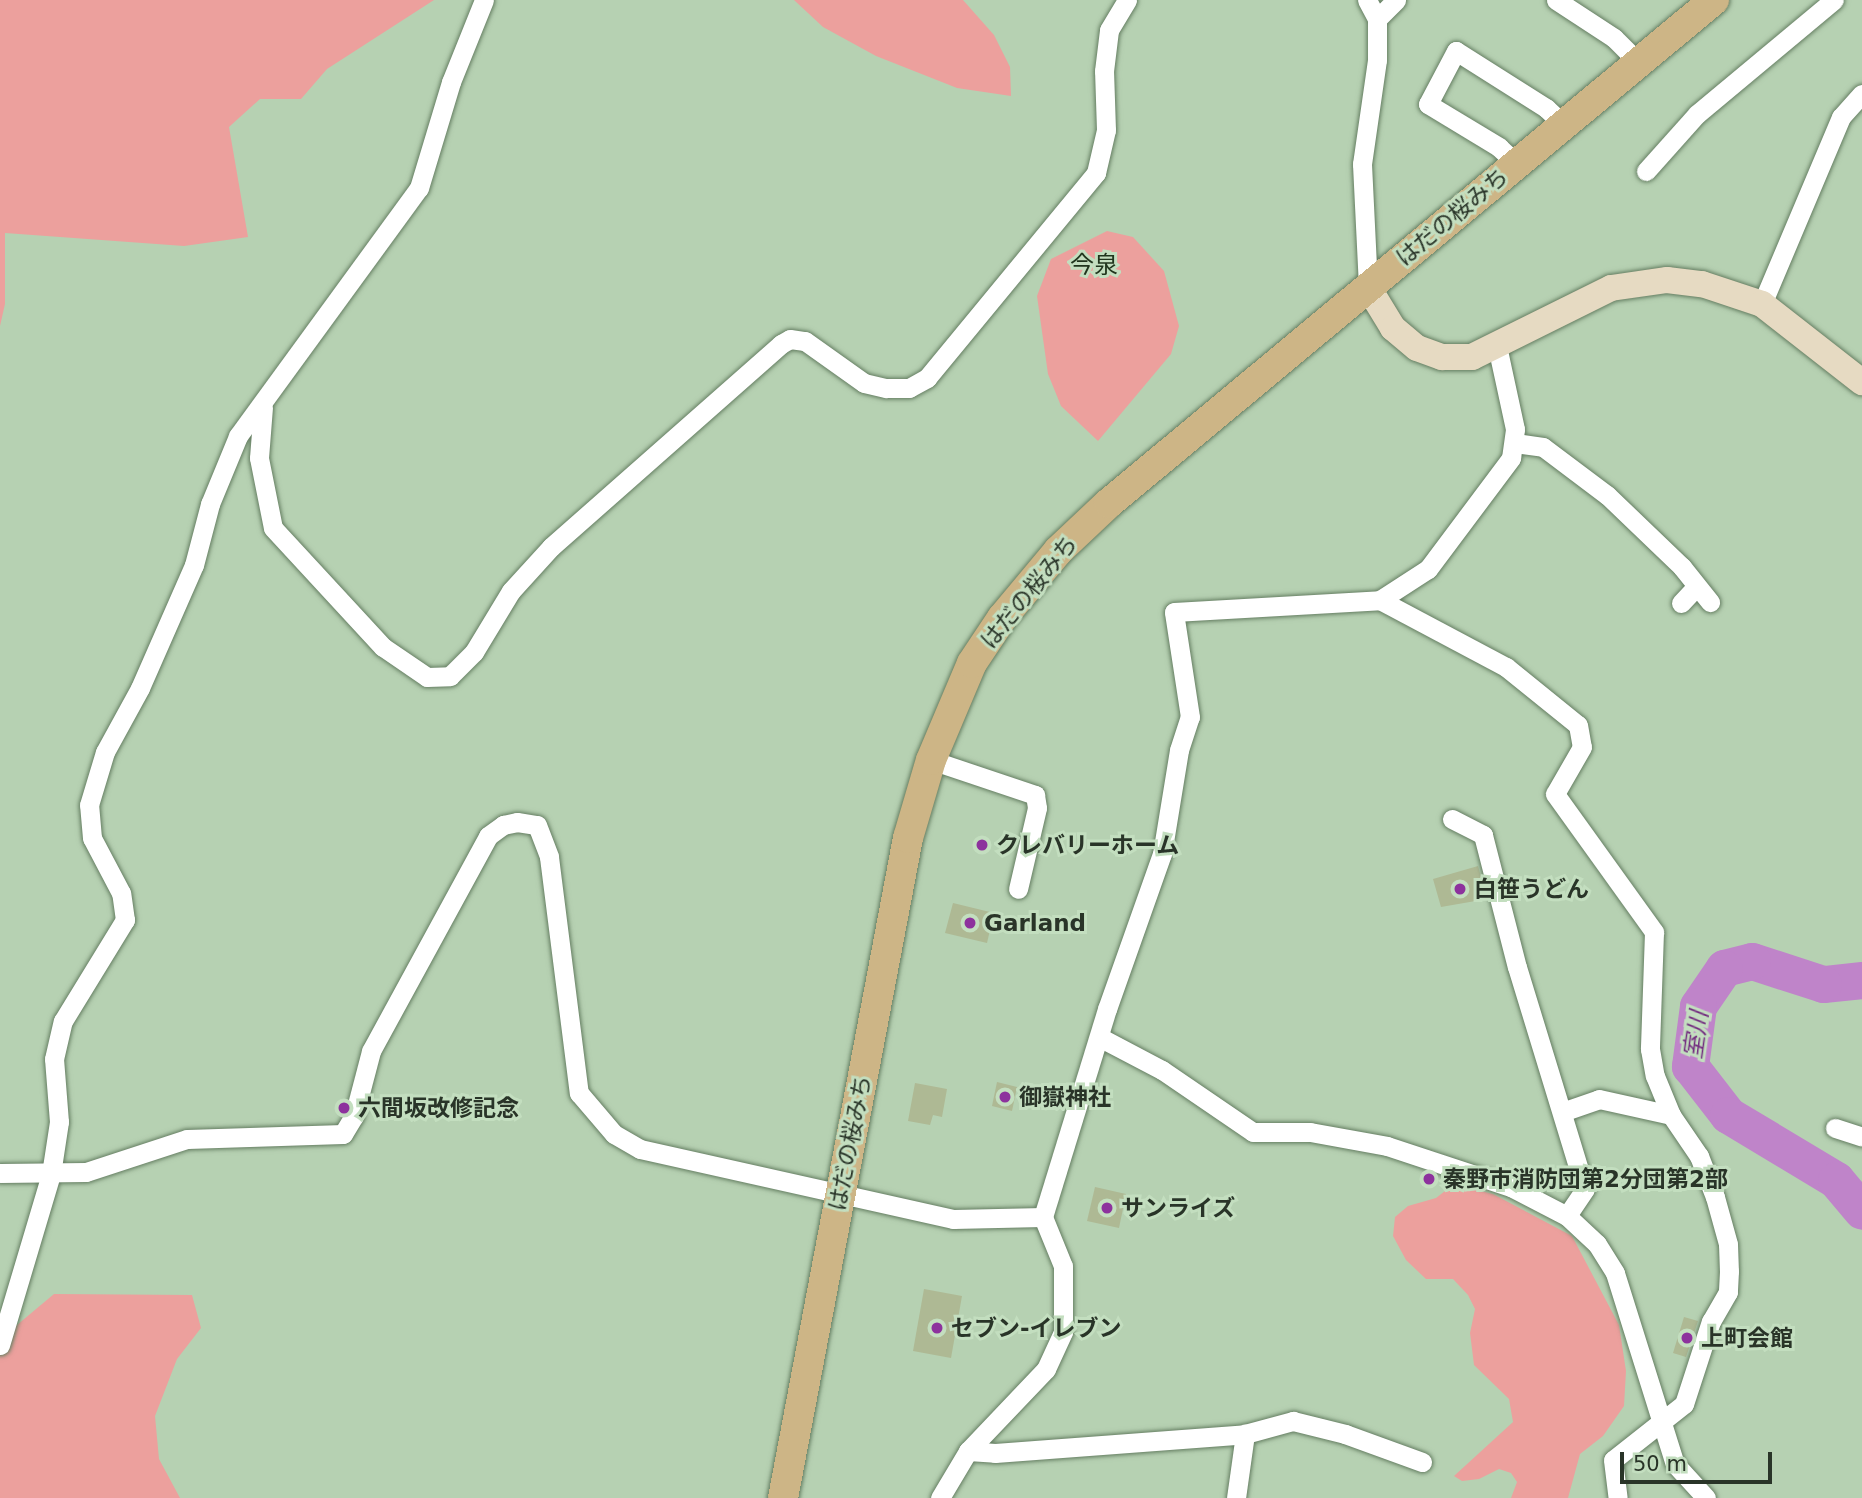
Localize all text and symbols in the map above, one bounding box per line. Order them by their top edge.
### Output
street label: はだの桜みち [1390,162,1514,272]
district label: 今泉 [1070,252,1118,280]
street label: はだの桜みち [975,530,1083,654]
place label: クレバリーホーム [996,831,1180,859]
marker: クレバリーホーム [974,837,990,853]
place label: 白笹うどん [1474,875,1589,903]
marker: 白笹うどん [1452,881,1468,897]
place label: Garland [984,909,1086,937]
marker: Garland [962,915,978,931]
water label: 室川 [1679,1009,1715,1061]
street label: はだの桜みち [823,1073,877,1213]
place label: 御嶽神社 [1019,1083,1111,1111]
marker: 御嶽神社 [997,1089,1013,1105]
place label: 六間坂改修記念 [358,1094,519,1122]
marker: 六間坂改修記念 [336,1100,352,1116]
place label: 秦野市消防団第2分団第2部 [1443,1165,1728,1193]
marker: 秦野市消防団第2分団第2部 [1421,1171,1437,1187]
place label: サンライズ [1121,1194,1236,1222]
marker: サンライズ [1099,1200,1115,1216]
place label: セブン-イレブン [951,1314,1122,1342]
marker: セブン-イレブン [929,1320,945,1336]
place label: 上町会館 [1701,1324,1793,1352]
marker: 上町会館 [1679,1330,1695,1346]
scale bar [1624,1438,1776,1482]
text: 50 m [1633,1452,1687,1476]

